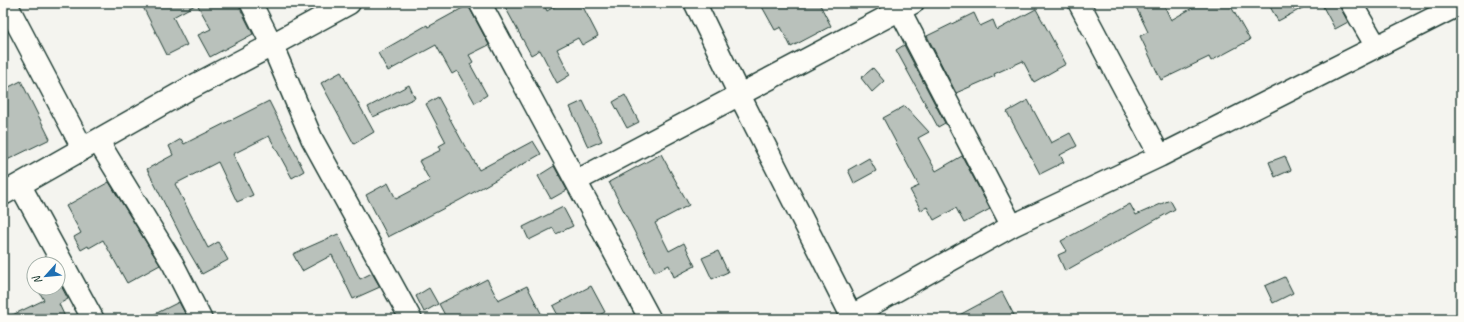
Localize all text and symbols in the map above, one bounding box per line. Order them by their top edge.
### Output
north arrow [26,256,66,296]
text: N [28,272,45,287]

